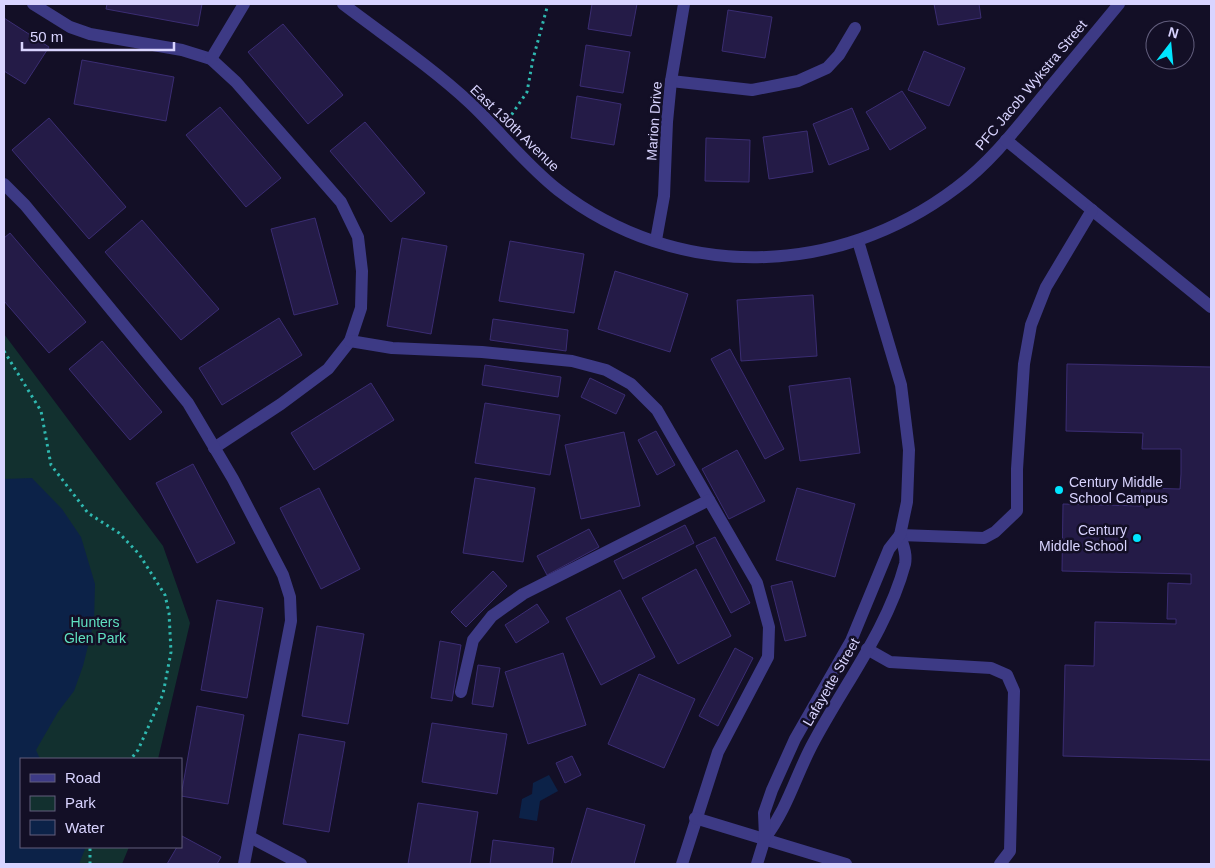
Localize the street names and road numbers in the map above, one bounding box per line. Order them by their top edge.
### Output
street label: PFC Jacob Wykstra Street [972,17,1090,153]
street label: Marion Drive [643,81,665,161]
street label: East 130th Avenue [467,82,563,175]
street label: Lafayette Street [799,635,863,729]

